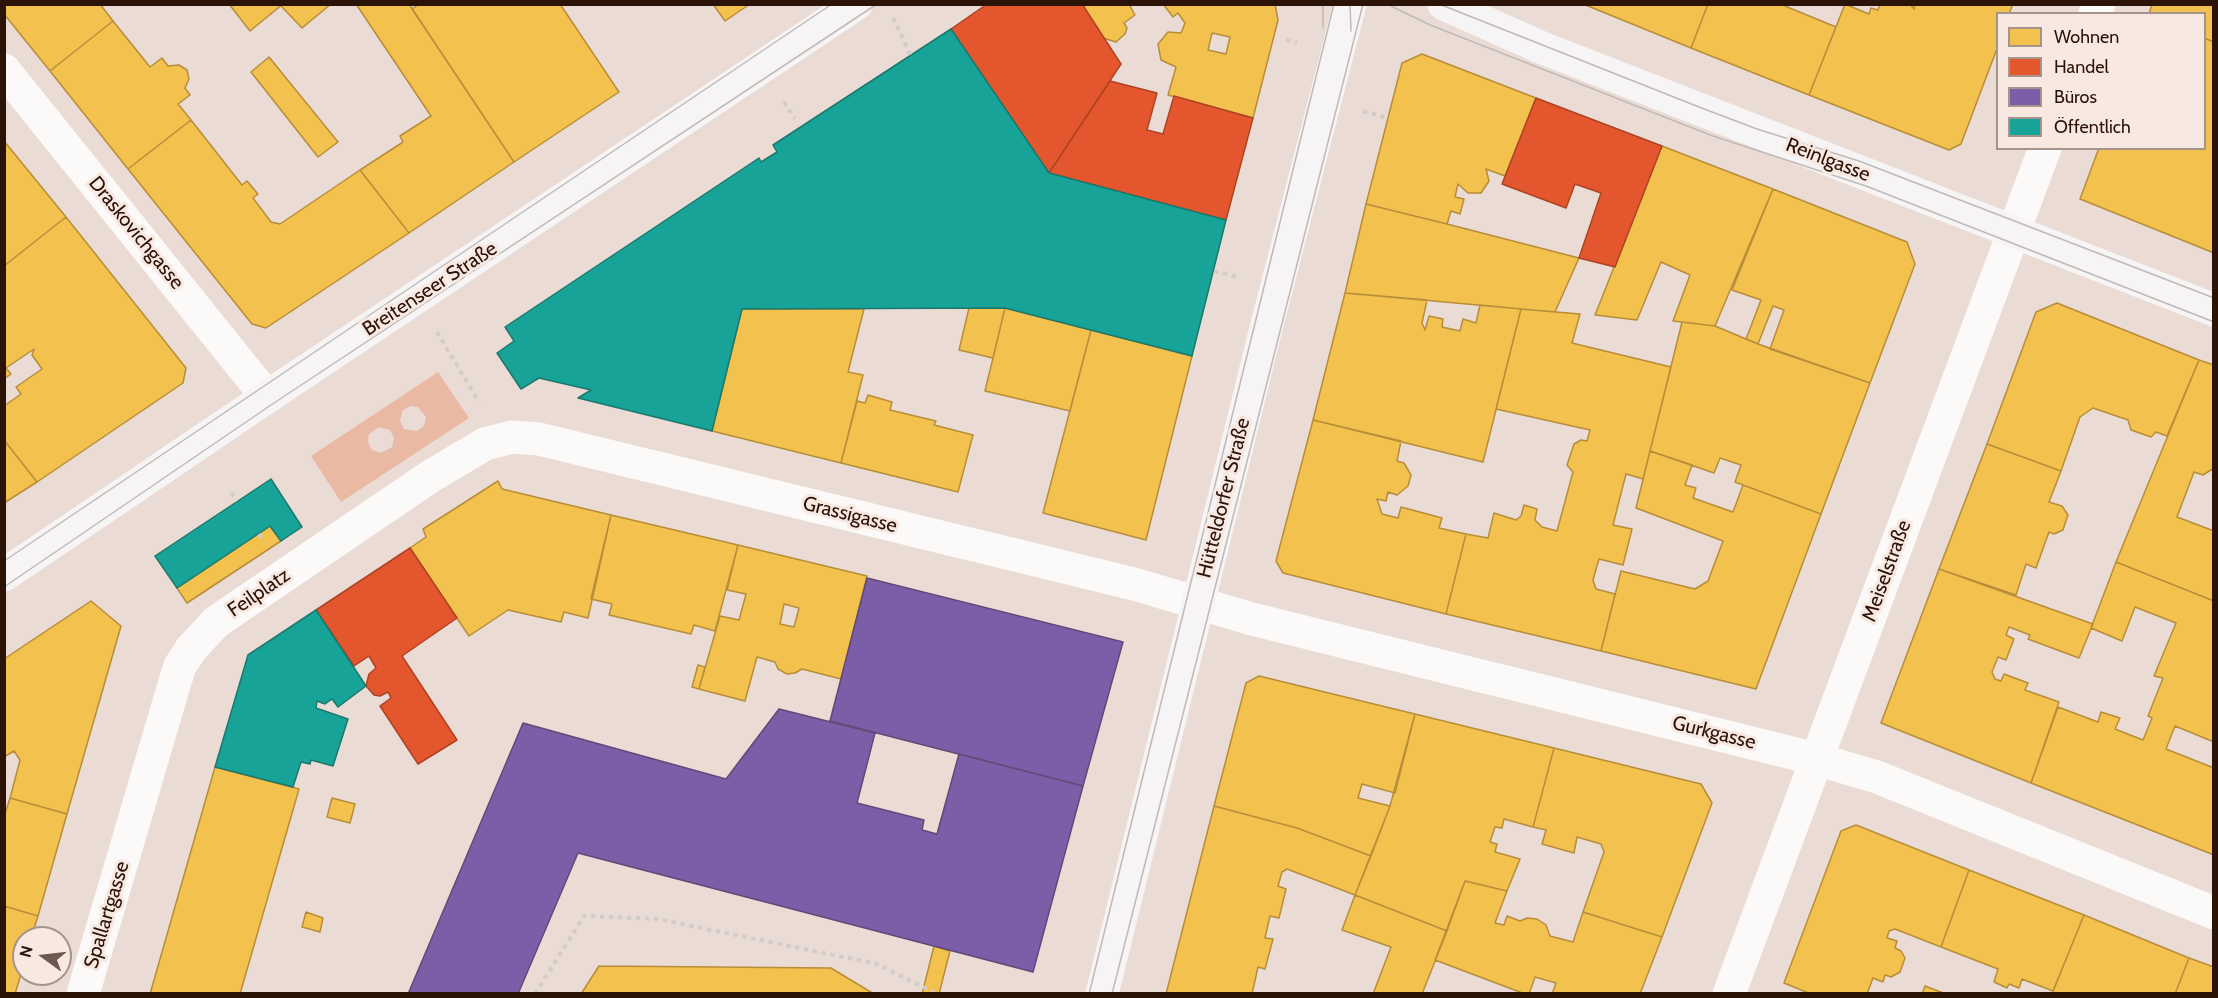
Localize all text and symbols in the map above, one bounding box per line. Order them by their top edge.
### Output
legend [1996,12,2206,150]
text: Wohnen [2054,26,2119,48]
text: Handel [2054,56,2109,78]
text: Büros [2054,86,2097,108]
text: Öffentlich [2054,116,2131,138]
street label: Reinlgasse [1782,133,1874,187]
street label: Draskovichgasse [83,172,189,294]
street label: Breitenseer Straße [358,237,502,341]
street label: Hütteldorfer Straße [1193,415,1255,581]
street label: Grassigasse [800,492,900,538]
street label: Meiselstraße [1858,517,1916,625]
street label: Feilplatz [223,563,295,623]
street label: Gurkgasse [1670,711,1758,755]
street label: Spallartgasse [79,859,135,971]
north arrow [12,926,72,986]
text: N [15,944,37,960]

